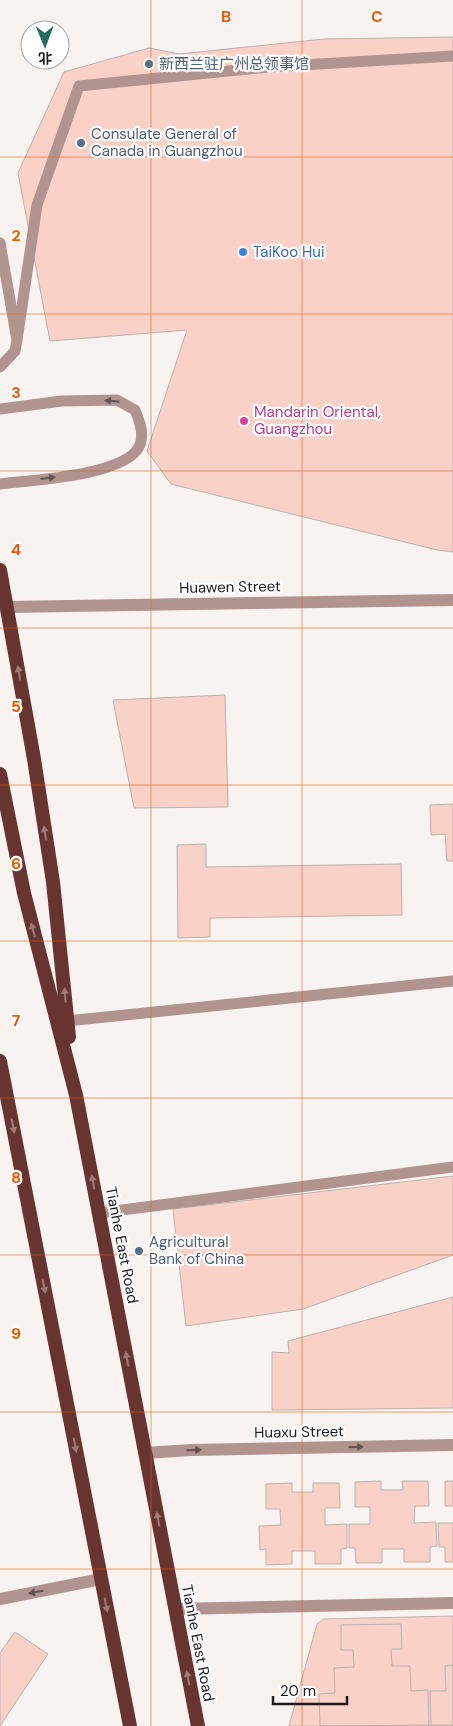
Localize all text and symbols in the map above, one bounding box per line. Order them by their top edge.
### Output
text: B [221,6,231,27]
text: C [371,6,383,27]
north arrow [20,20,70,70]
text: 北 [38,49,52,67]
place label: 新西兰驻广州总领事馆 [159,54,309,74]
marker: 新西兰驻广州总领事馆 [143,58,155,70]
place label: Consulate General of Canada in Guangzhou [91,124,243,161]
marker: Consulate General of Canada in Guangzhou [75,137,87,149]
text: 2 [11,225,21,246]
place label: TaiKoo Hui [253,242,325,262]
marker: TaiKoo Hui [237,246,249,258]
text: 3 [11,382,21,403]
one-way arrow [104,397,120,405]
place label: Mandarin Oriental, Guangzhou [254,402,381,439]
marker: Mandarin Oriental, Guangzhou [238,415,250,427]
one-way arrow [41,474,57,482]
text: 4 [11,539,21,560]
street label: Huawen Street [179,576,281,598]
one-way arrow [15,665,23,681]
text: 5 [11,696,21,717]
one-way arrow [41,825,49,841]
text: 6 [11,853,21,874]
one-way arrow [29,922,37,937]
one-way arrow [60,986,68,1002]
text: 7 [12,1010,21,1031]
one-way arrow [9,1118,17,1134]
text: 8 [11,1167,21,1188]
one-way arrow [89,1175,97,1190]
street label: Tianhe East Road [101,1185,143,1305]
place label: Agricultural Bank of China [149,1232,244,1269]
marker: Agricultural Bank of China [133,1245,145,1257]
one-way arrow [40,1278,48,1294]
text: 9 [11,1323,21,1344]
one-way arrow [123,1351,131,1367]
street label: Huaxu Street [254,1421,344,1443]
one-way arrow [71,1437,79,1453]
one-way arrow [348,1443,364,1451]
one-way arrow [186,1446,202,1454]
one-way arrow [153,1510,161,1526]
street label: Tianhe East Road [177,1583,219,1703]
one-way arrow [27,1588,43,1596]
one-way arrow [102,1597,110,1613]
one-way arrow [184,1670,192,1686]
scale bar [273,1674,347,1706]
text: 20 m [280,1681,316,1701]

